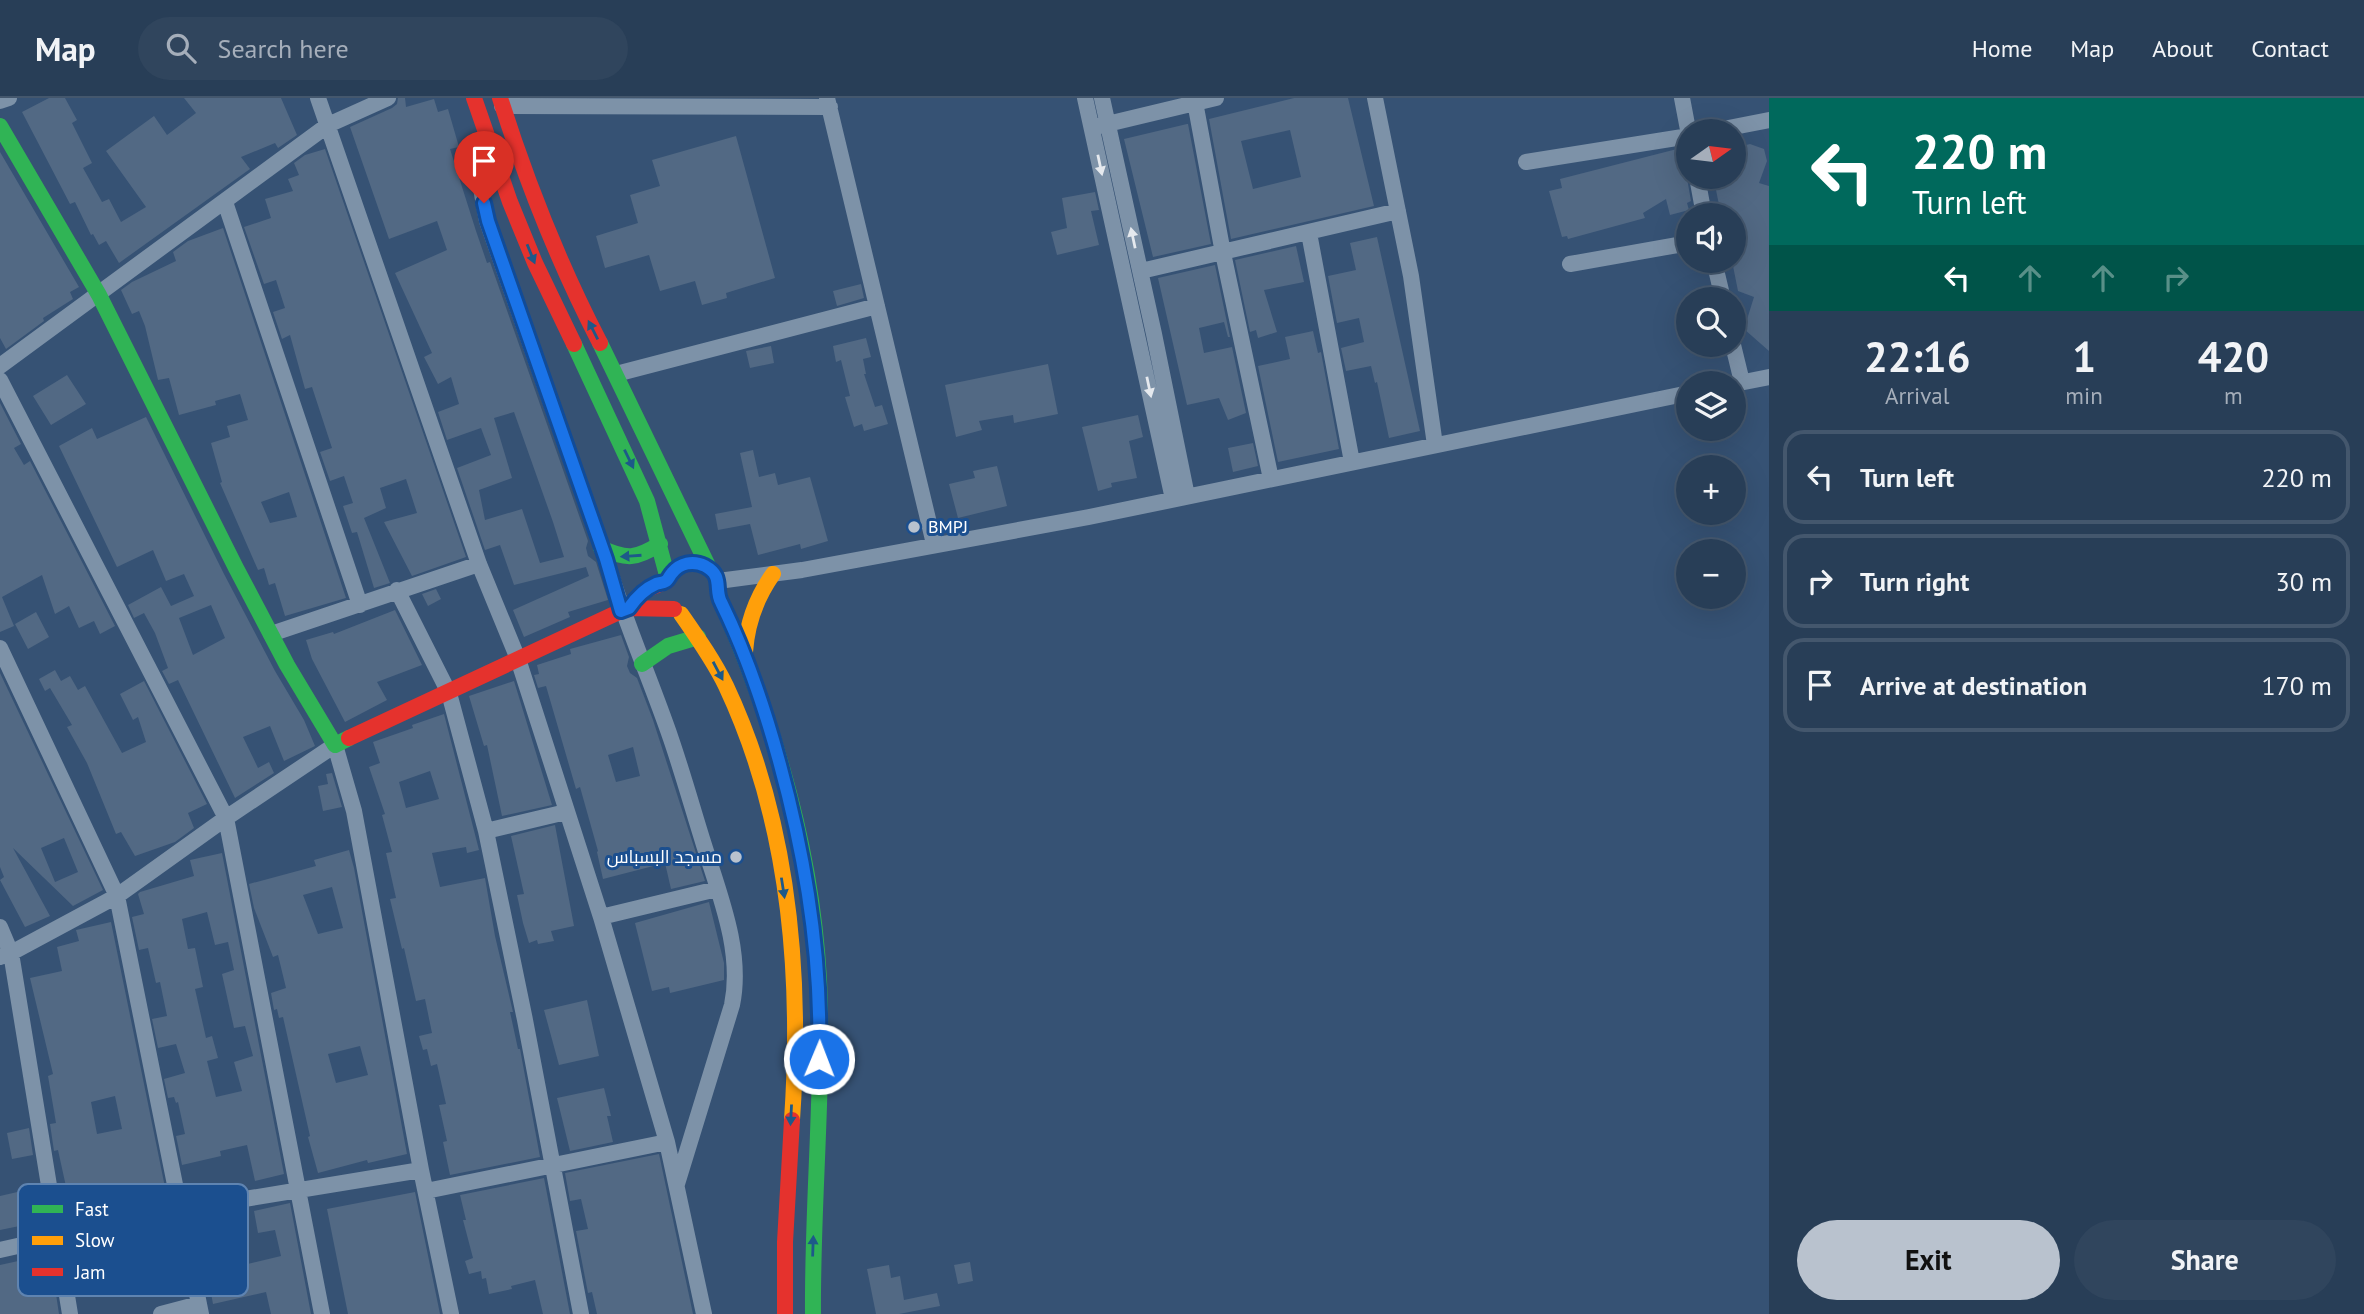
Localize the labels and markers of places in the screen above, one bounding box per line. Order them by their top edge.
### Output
pin [454,131,514,203]
place label: BMPJ [928,515,968,538]
marker: BMPJ [906,519,922,535]
place label: مسجد البسباس [607,845,722,868]
marker: مسجد البسباس [728,849,744,865]

